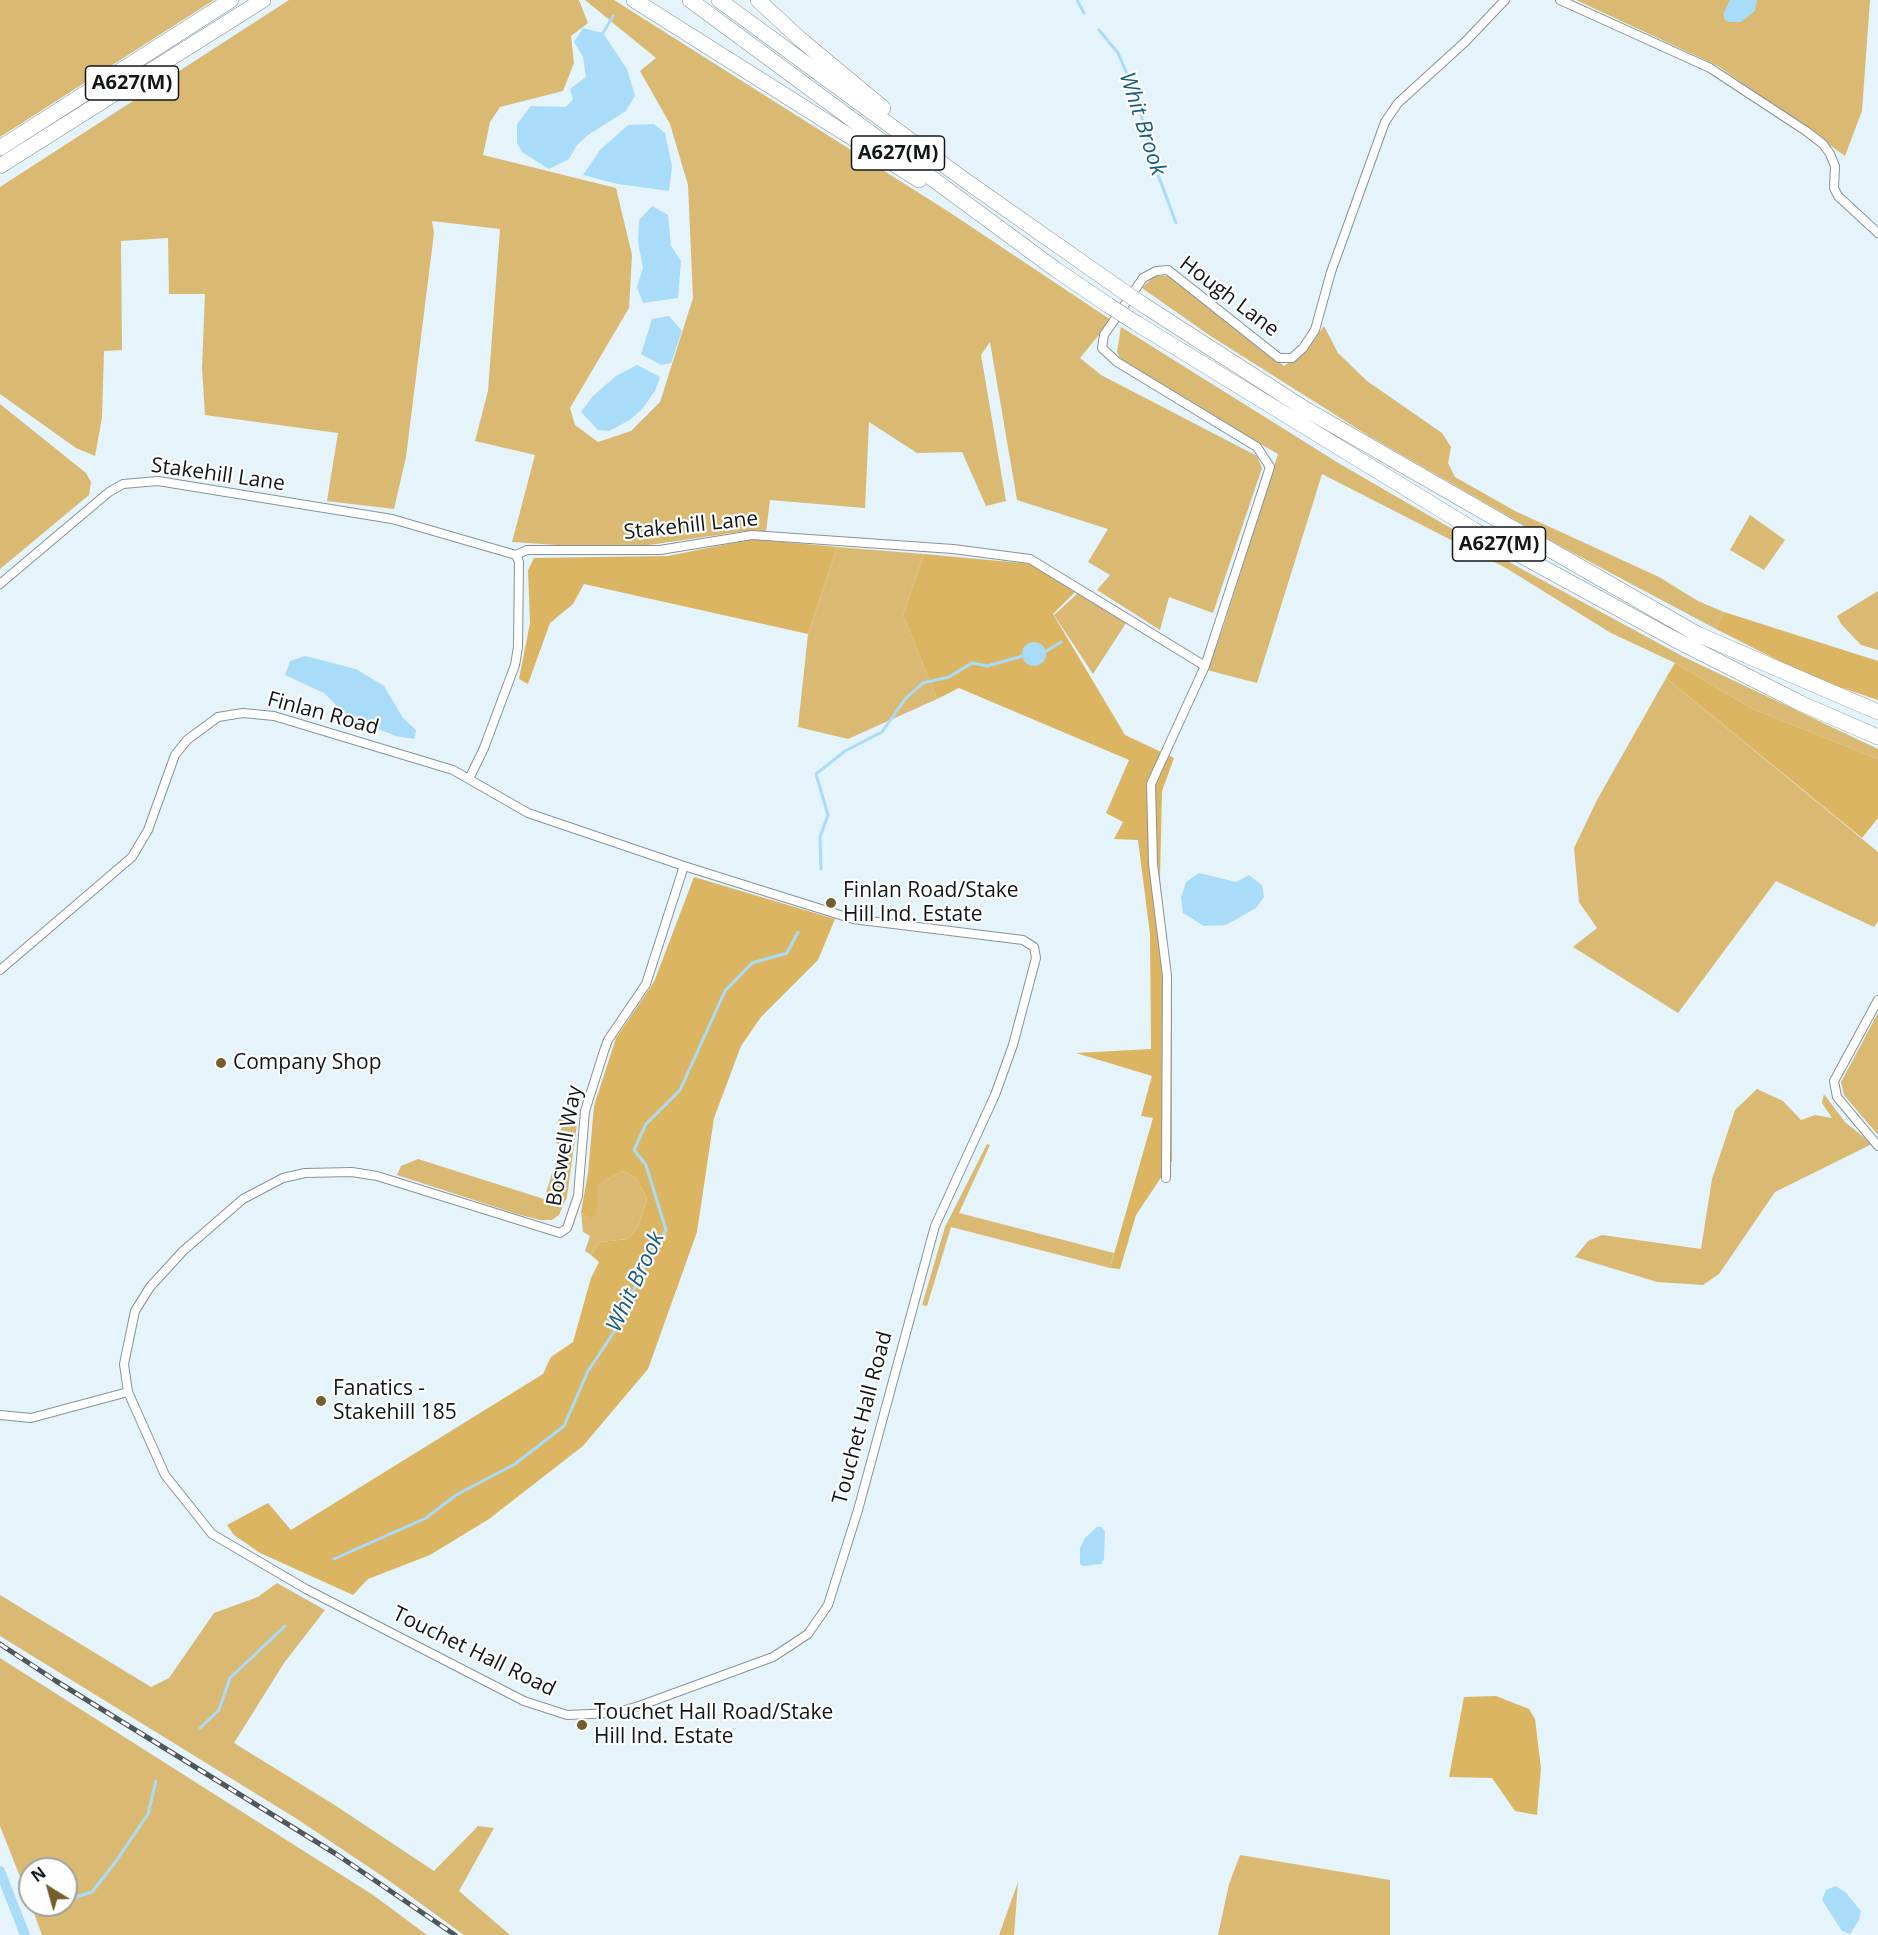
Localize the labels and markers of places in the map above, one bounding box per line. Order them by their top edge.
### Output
place label: Finlan Road/Stake Hill Ind. Estate [843,878,1019,928]
marker: Finlan Road/Stake Hill Ind. Estate [824,896,838,910]
place label: Company Shop [233,1050,382,1076]
marker: Company Shop [214,1056,228,1070]
place label: Fanatics - Stakehill 185 [333,1376,457,1426]
marker: Fanatics - Stakehill 185 [314,1394,328,1408]
place label: Touchet Hall Road/Stake Hill Ind. Estate [594,1700,833,1750]
marker: Touchet Hall Road/Stake Hill Ind. Estate [575,1718,589,1732]

